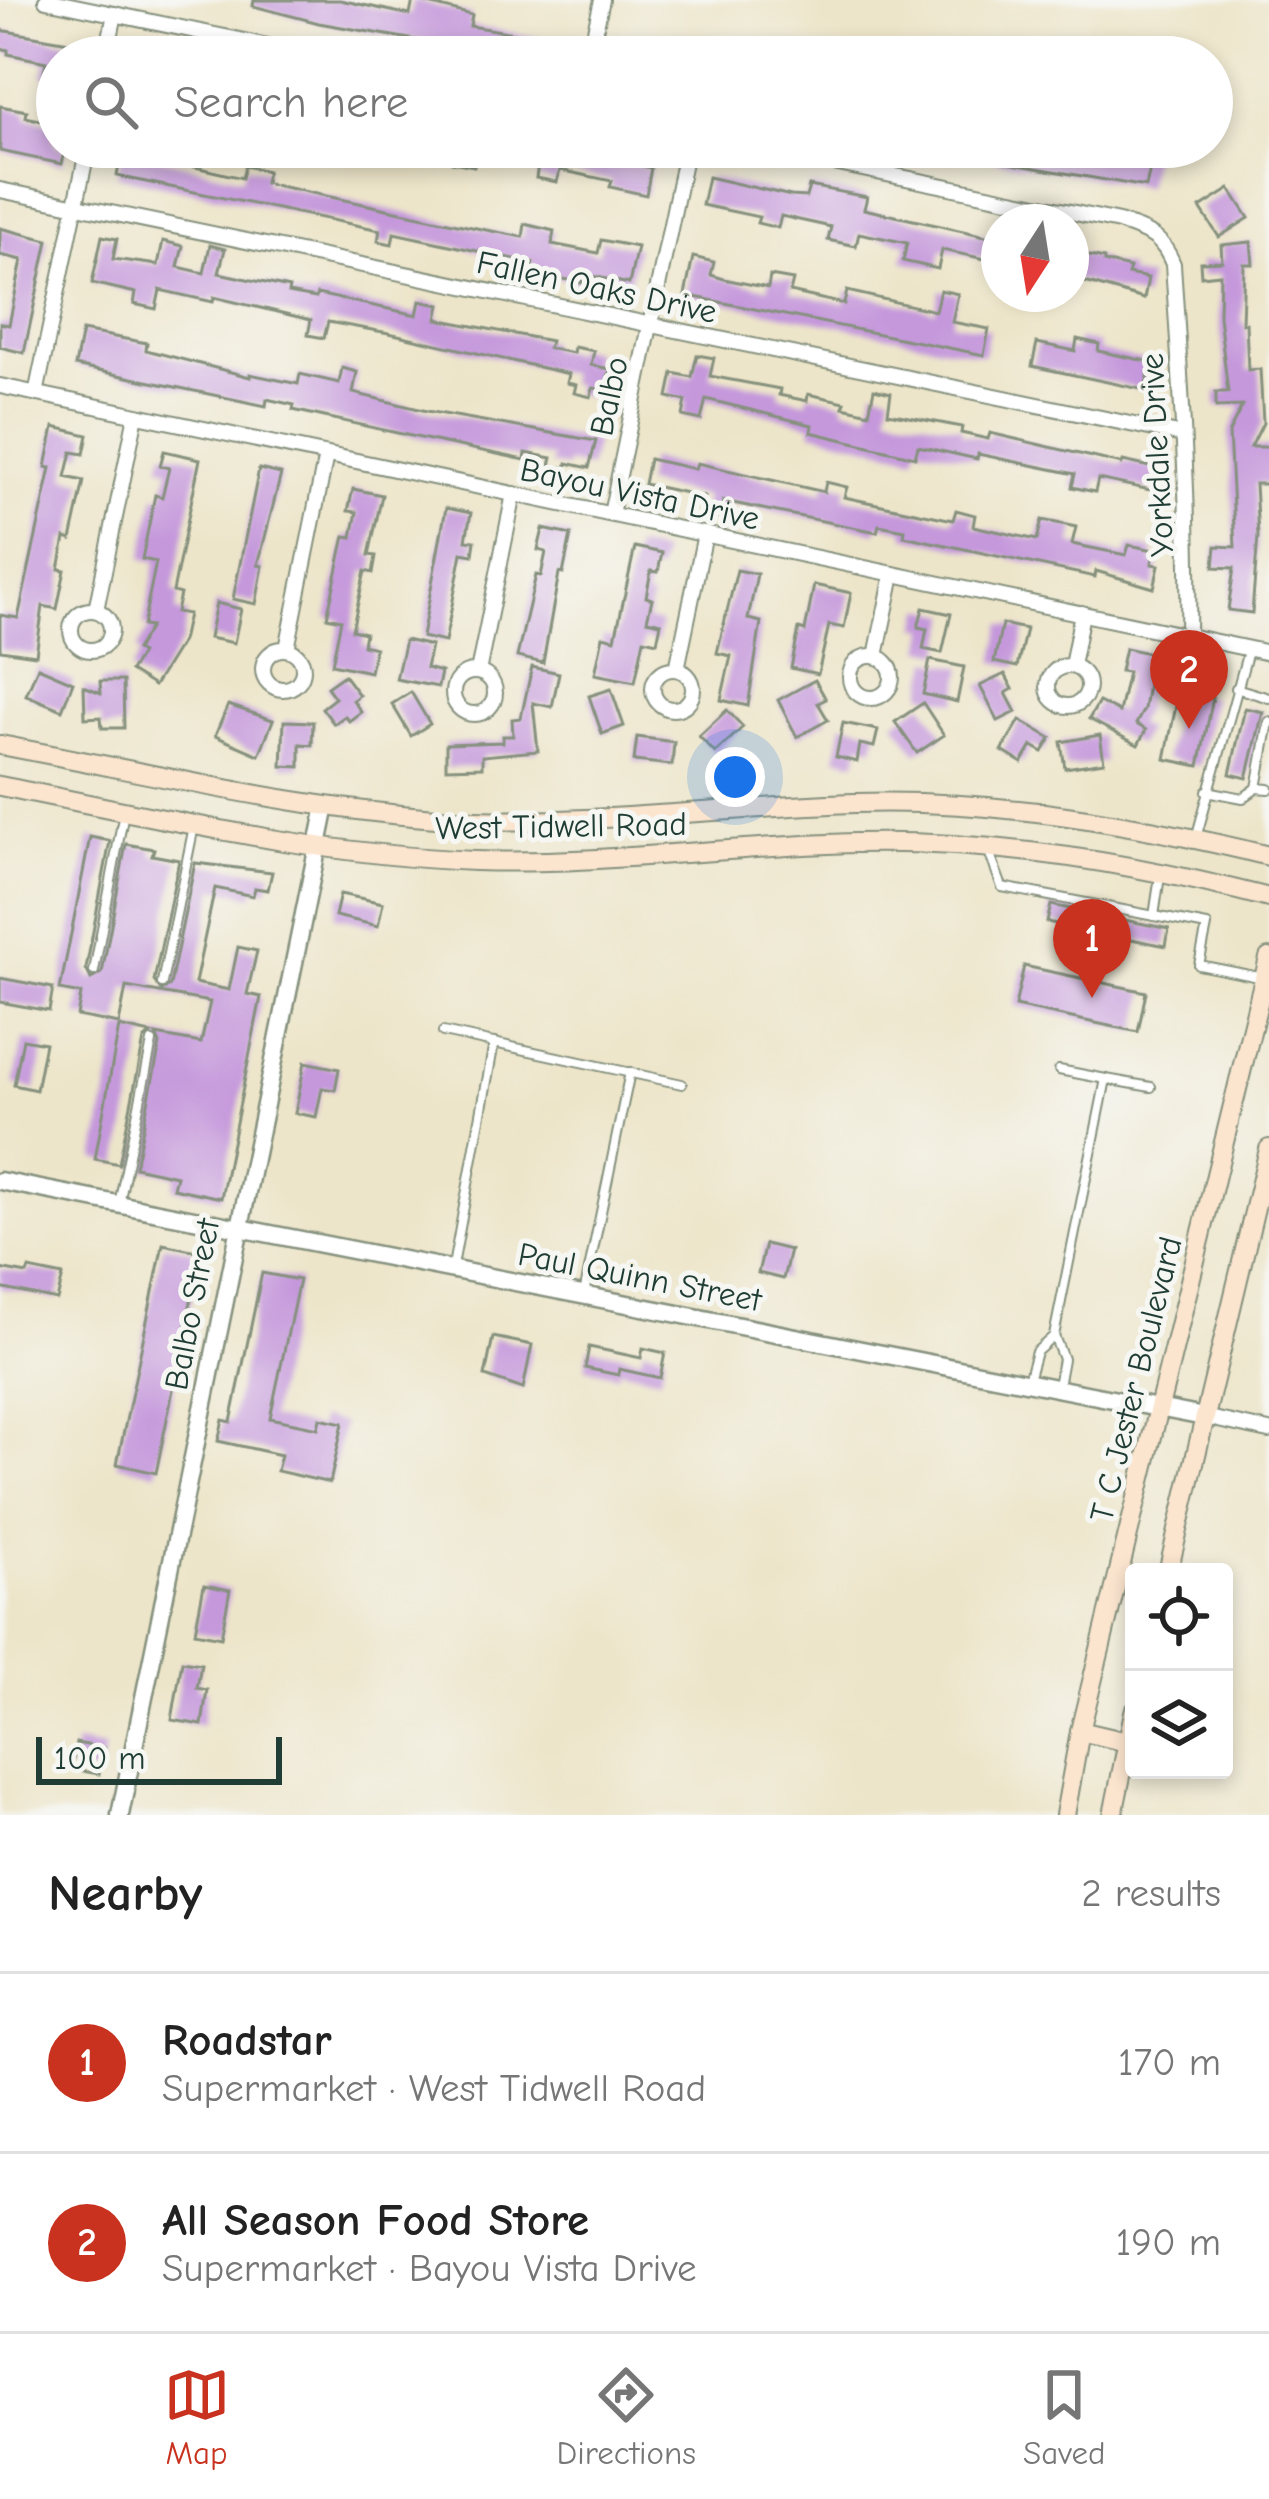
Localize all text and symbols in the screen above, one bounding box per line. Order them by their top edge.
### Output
search box [36,36,1233,168]
icon: search [78,69,144,135]
text: Search here [174,76,408,128]
north arrow [981,204,1089,312]
street label: Fallen Oaks Drive [473,243,720,331]
street label: Yorkdale Drive [1133,352,1181,558]
street label: Balbo [582,353,636,439]
street label: Bayou Vista Drive [517,450,763,538]
pin: 2 [1150,630,1228,729]
your location [705,747,765,807]
street label: West Tidwell Road [435,805,687,847]
pin: 1 [1053,899,1131,998]
street label: Balbo Street [157,1214,227,1393]
street label: T C Jester Boulevard [1082,1233,1190,1526]
street label: Paul Quinn Street [515,1235,766,1320]
map controls [1125,1563,1233,1779]
button: locate [1125,1563,1233,1671]
button: layers [1125,1671,1233,1779]
scale bar [36,1731,282,1784]
text: 100 m [54,1739,146,1777]
text: Nearby [48,1864,202,1923]
text: 2 results [1081,1871,1221,1916]
text: Roadstar [162,2014,332,2066]
text: 1 [79,2040,95,2085]
text: 170 m [1118,2040,1221,2085]
text: Supermarket · West Tidwell Road [162,2066,706,2111]
text: All Season Food Store [162,2194,589,2246]
text: 2 [77,2220,97,2265]
text: 190 m [1116,2220,1221,2265]
text: Supermarket · Bayou Vista Drive [162,2246,697,2291]
tab: Map [164,2362,230,2472]
tab: Directions [557,2362,696,2472]
tab: Saved [1023,2362,1105,2472]

